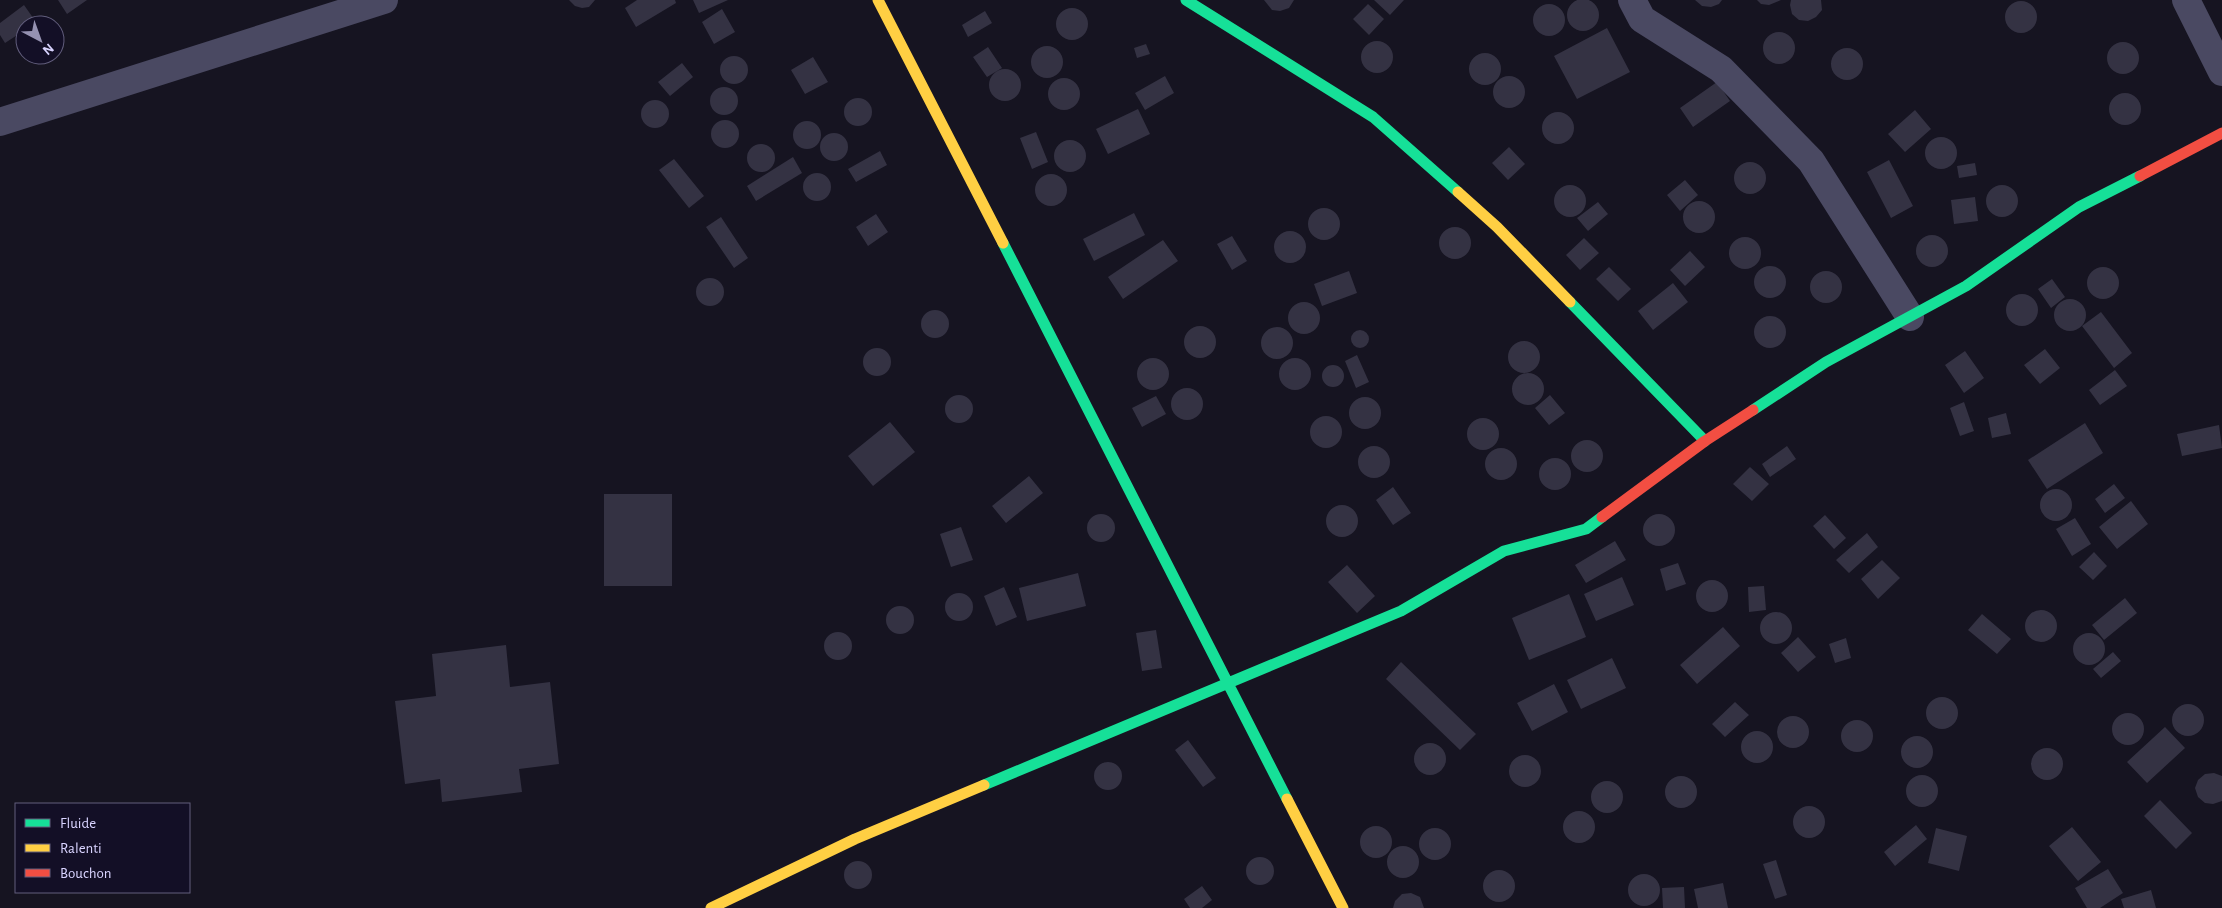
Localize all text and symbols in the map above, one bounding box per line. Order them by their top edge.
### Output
north arrow [15,15,65,65]
text: N [40,41,56,58]
legend [15,803,190,893]
text: Fluide [60,816,96,831]
text: Ralenti [60,841,102,856]
text: Bouchon [60,866,111,881]

